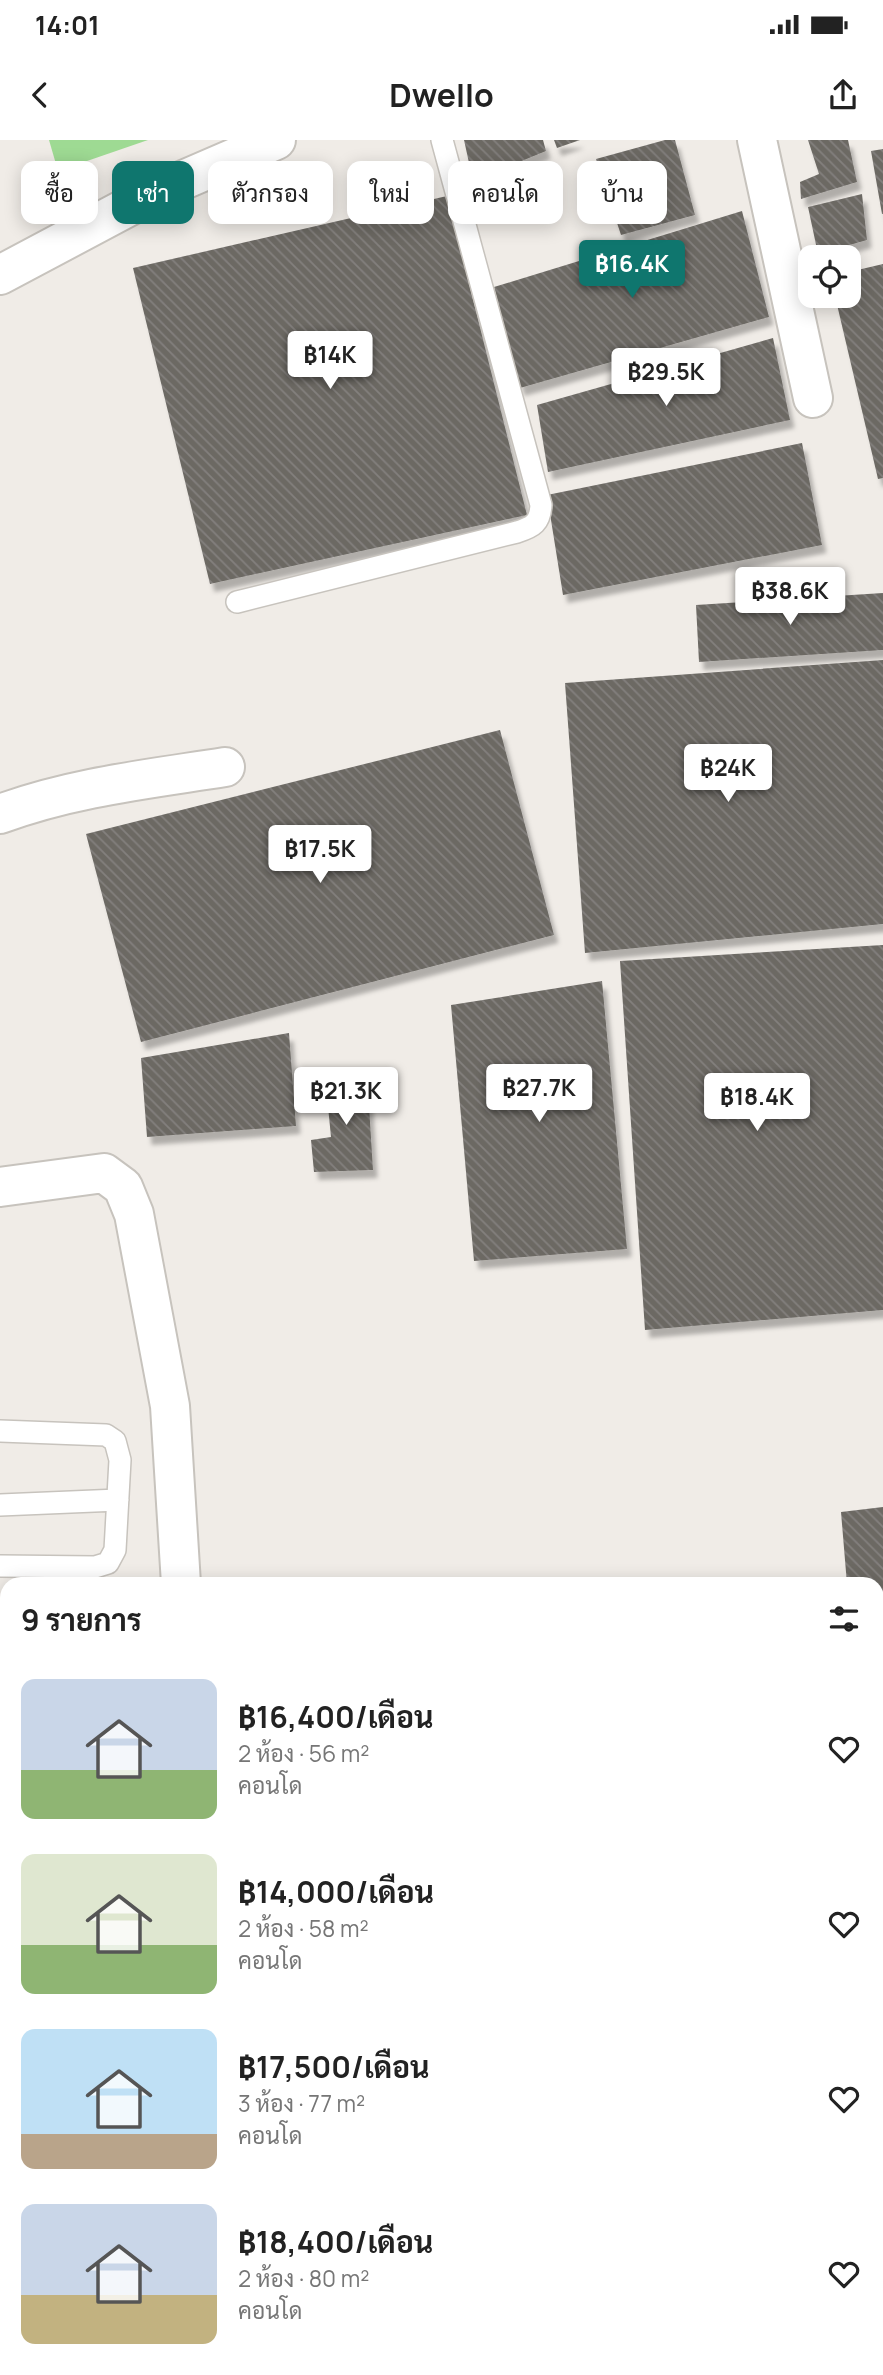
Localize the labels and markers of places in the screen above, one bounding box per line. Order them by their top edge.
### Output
pin: ฿16.4K [575,240,689,300]
pin: ฿14K [289,331,371,391]
pin: ฿29.5K [609,348,723,408]
pin: ฿38.6K [733,568,847,627]
pin: ฿24K [687,744,769,804]
pin: ฿17.5K [263,826,377,885]
pin: ฿27.7K [482,1065,596,1124]
pin: ฿21.3K [289,1068,403,1127]
pin: ฿18.4K [700,1074,814,1133]

